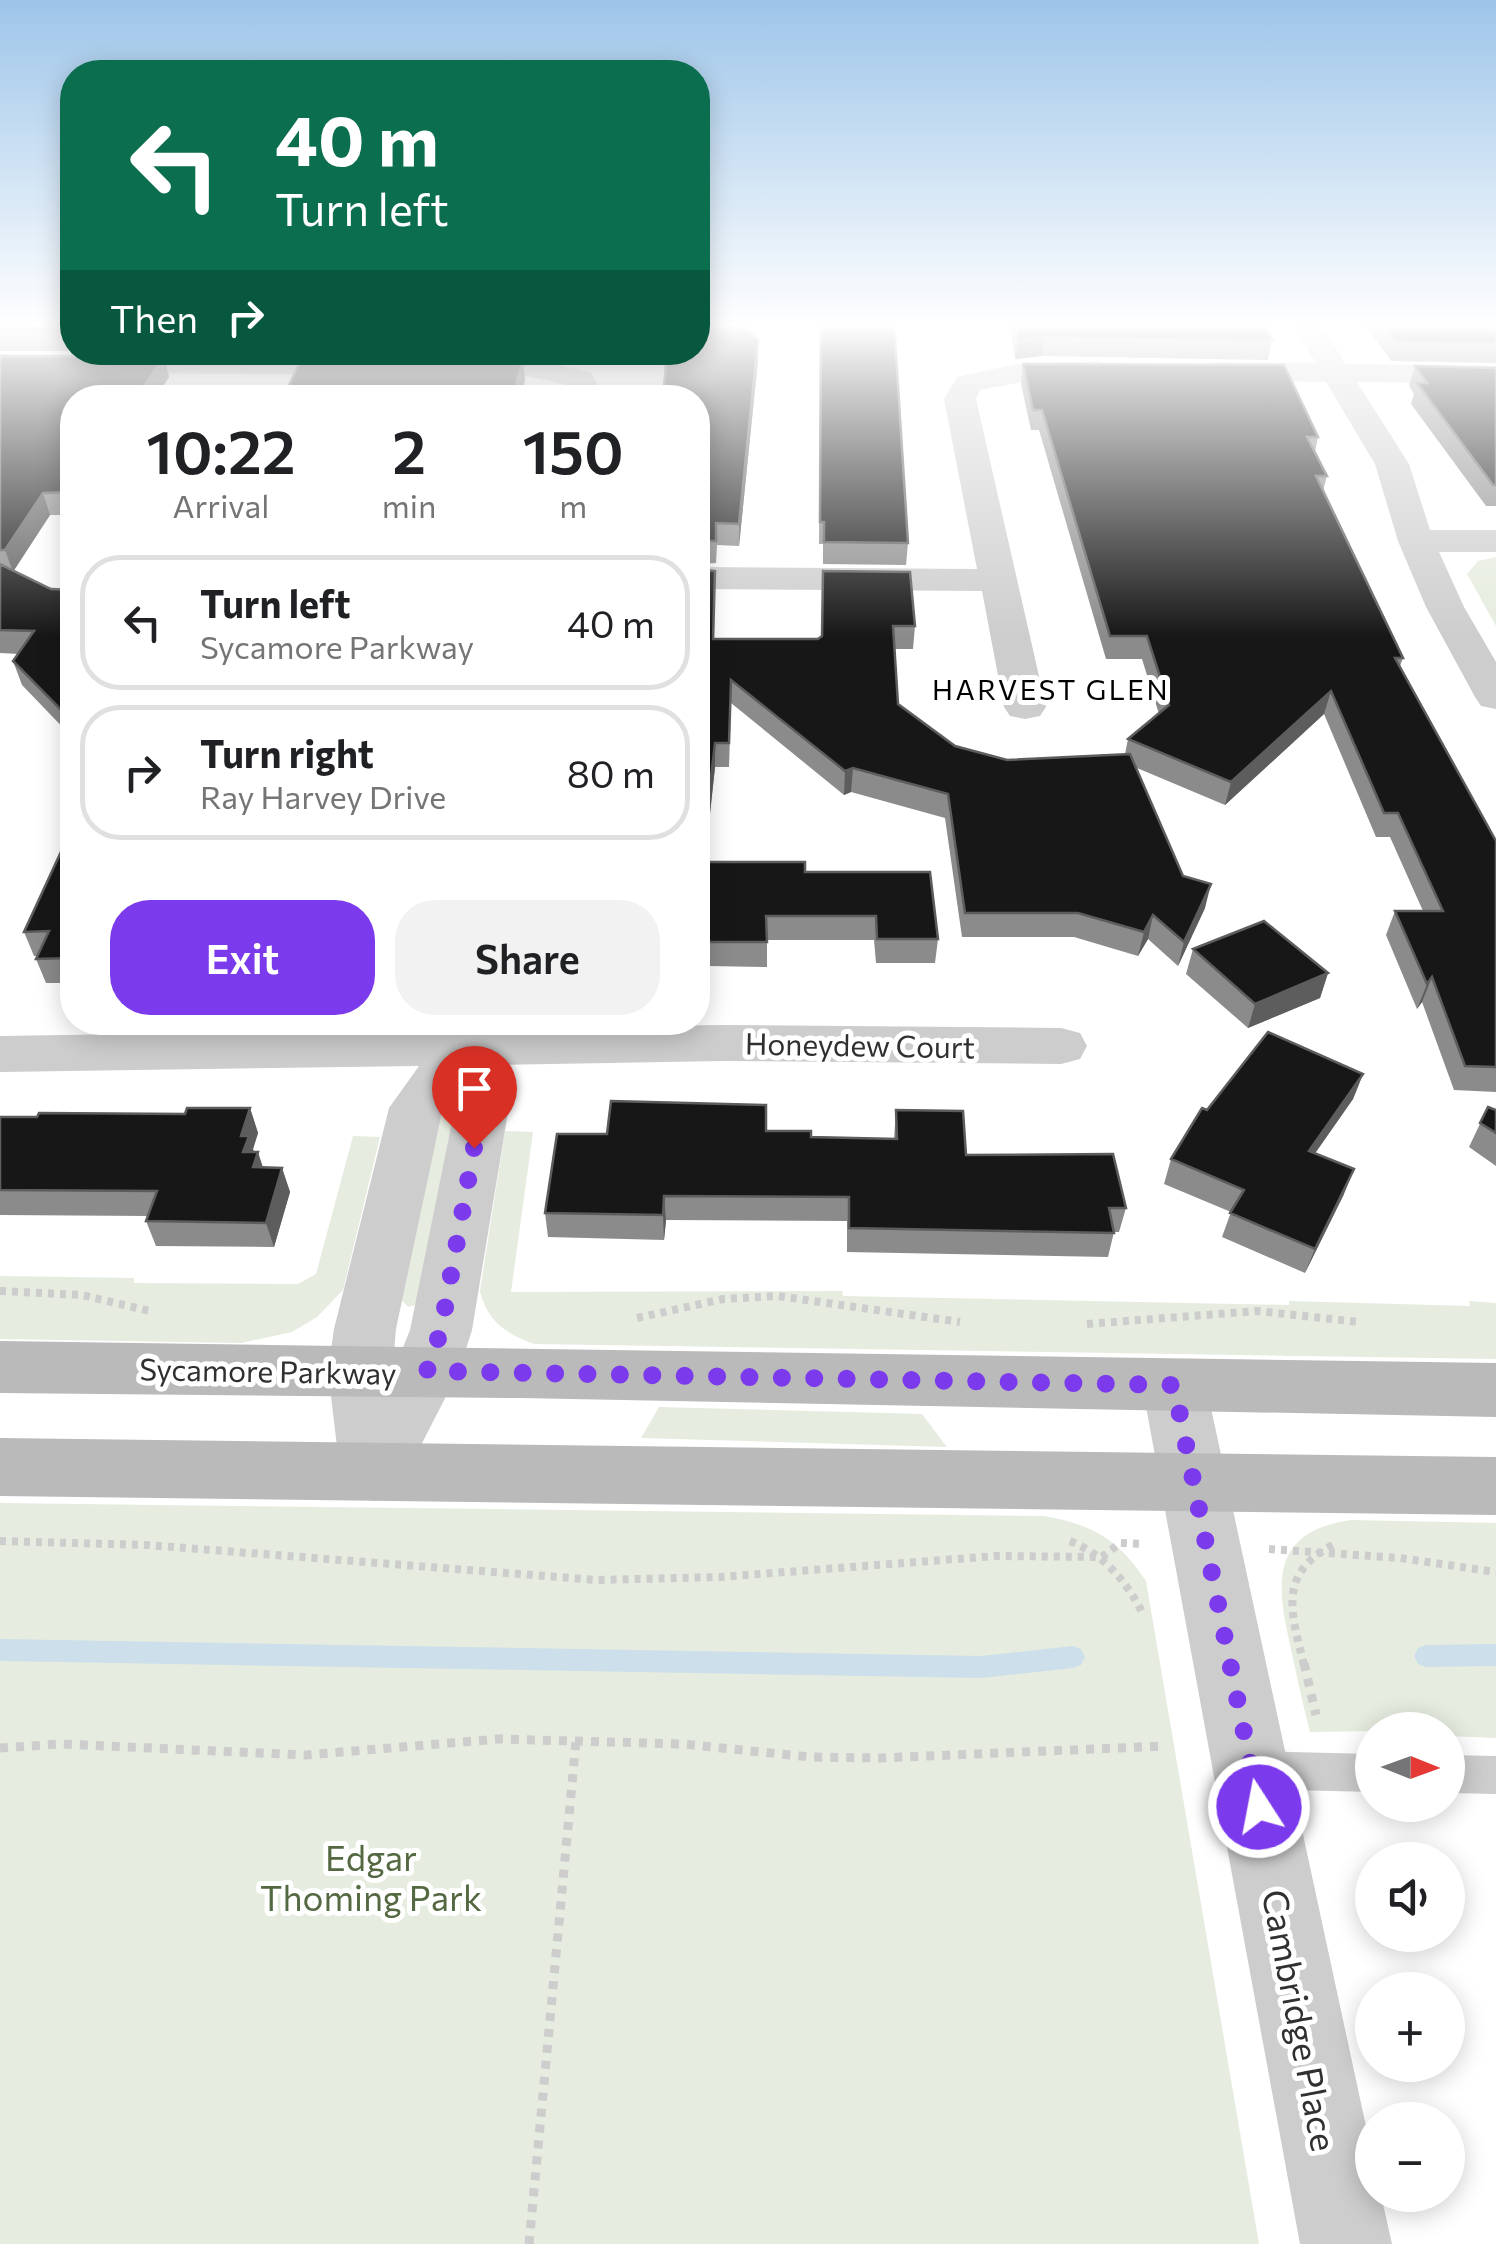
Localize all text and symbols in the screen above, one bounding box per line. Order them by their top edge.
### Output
text: 40 m [275,95,439,180]
icon: left [110,100,240,230]
text: Turn left [275,180,449,235]
icon: right [218,290,273,345]
text: Then [110,294,198,341]
text: 10:22 [146,413,296,486]
text: 2 [392,413,426,486]
text: 150 [523,413,624,486]
text: Arrival [173,485,269,525]
text: min [382,485,436,525]
text: m [559,485,587,525]
text: Turn left [200,579,351,626]
icon: left [115,595,170,650]
text: 40 m [567,599,655,646]
text: Sycamore Parkway [200,626,474,666]
district label: HARVEST GLEN [932,672,1170,706]
text: Turn right [200,729,374,776]
icon: right [115,745,170,800]
text: 80 m [567,749,655,796]
text: Ray Harvey Drive [200,776,446,816]
button: Exit [110,900,375,1015]
button: Share [395,900,660,1015]
street label: Honeydew Court [745,1023,975,1065]
pin [432,1046,517,1149]
icon: arrive [447,1061,502,1116]
street label: Sycamore Parkway [139,1349,397,1391]
north arrow [1355,1712,1465,1822]
map controls [1355,1712,1465,2212]
position arrow [1207,1755,1311,1859]
park label: Edgar Thoming Park [260,1835,482,1918]
button: sound [1355,1842,1465,1952]
street label: Cambridge Place [1255,1886,1347,2154]
button: + [1355,1972,1465,2082]
button: − [1355,2102,1465,2212]

